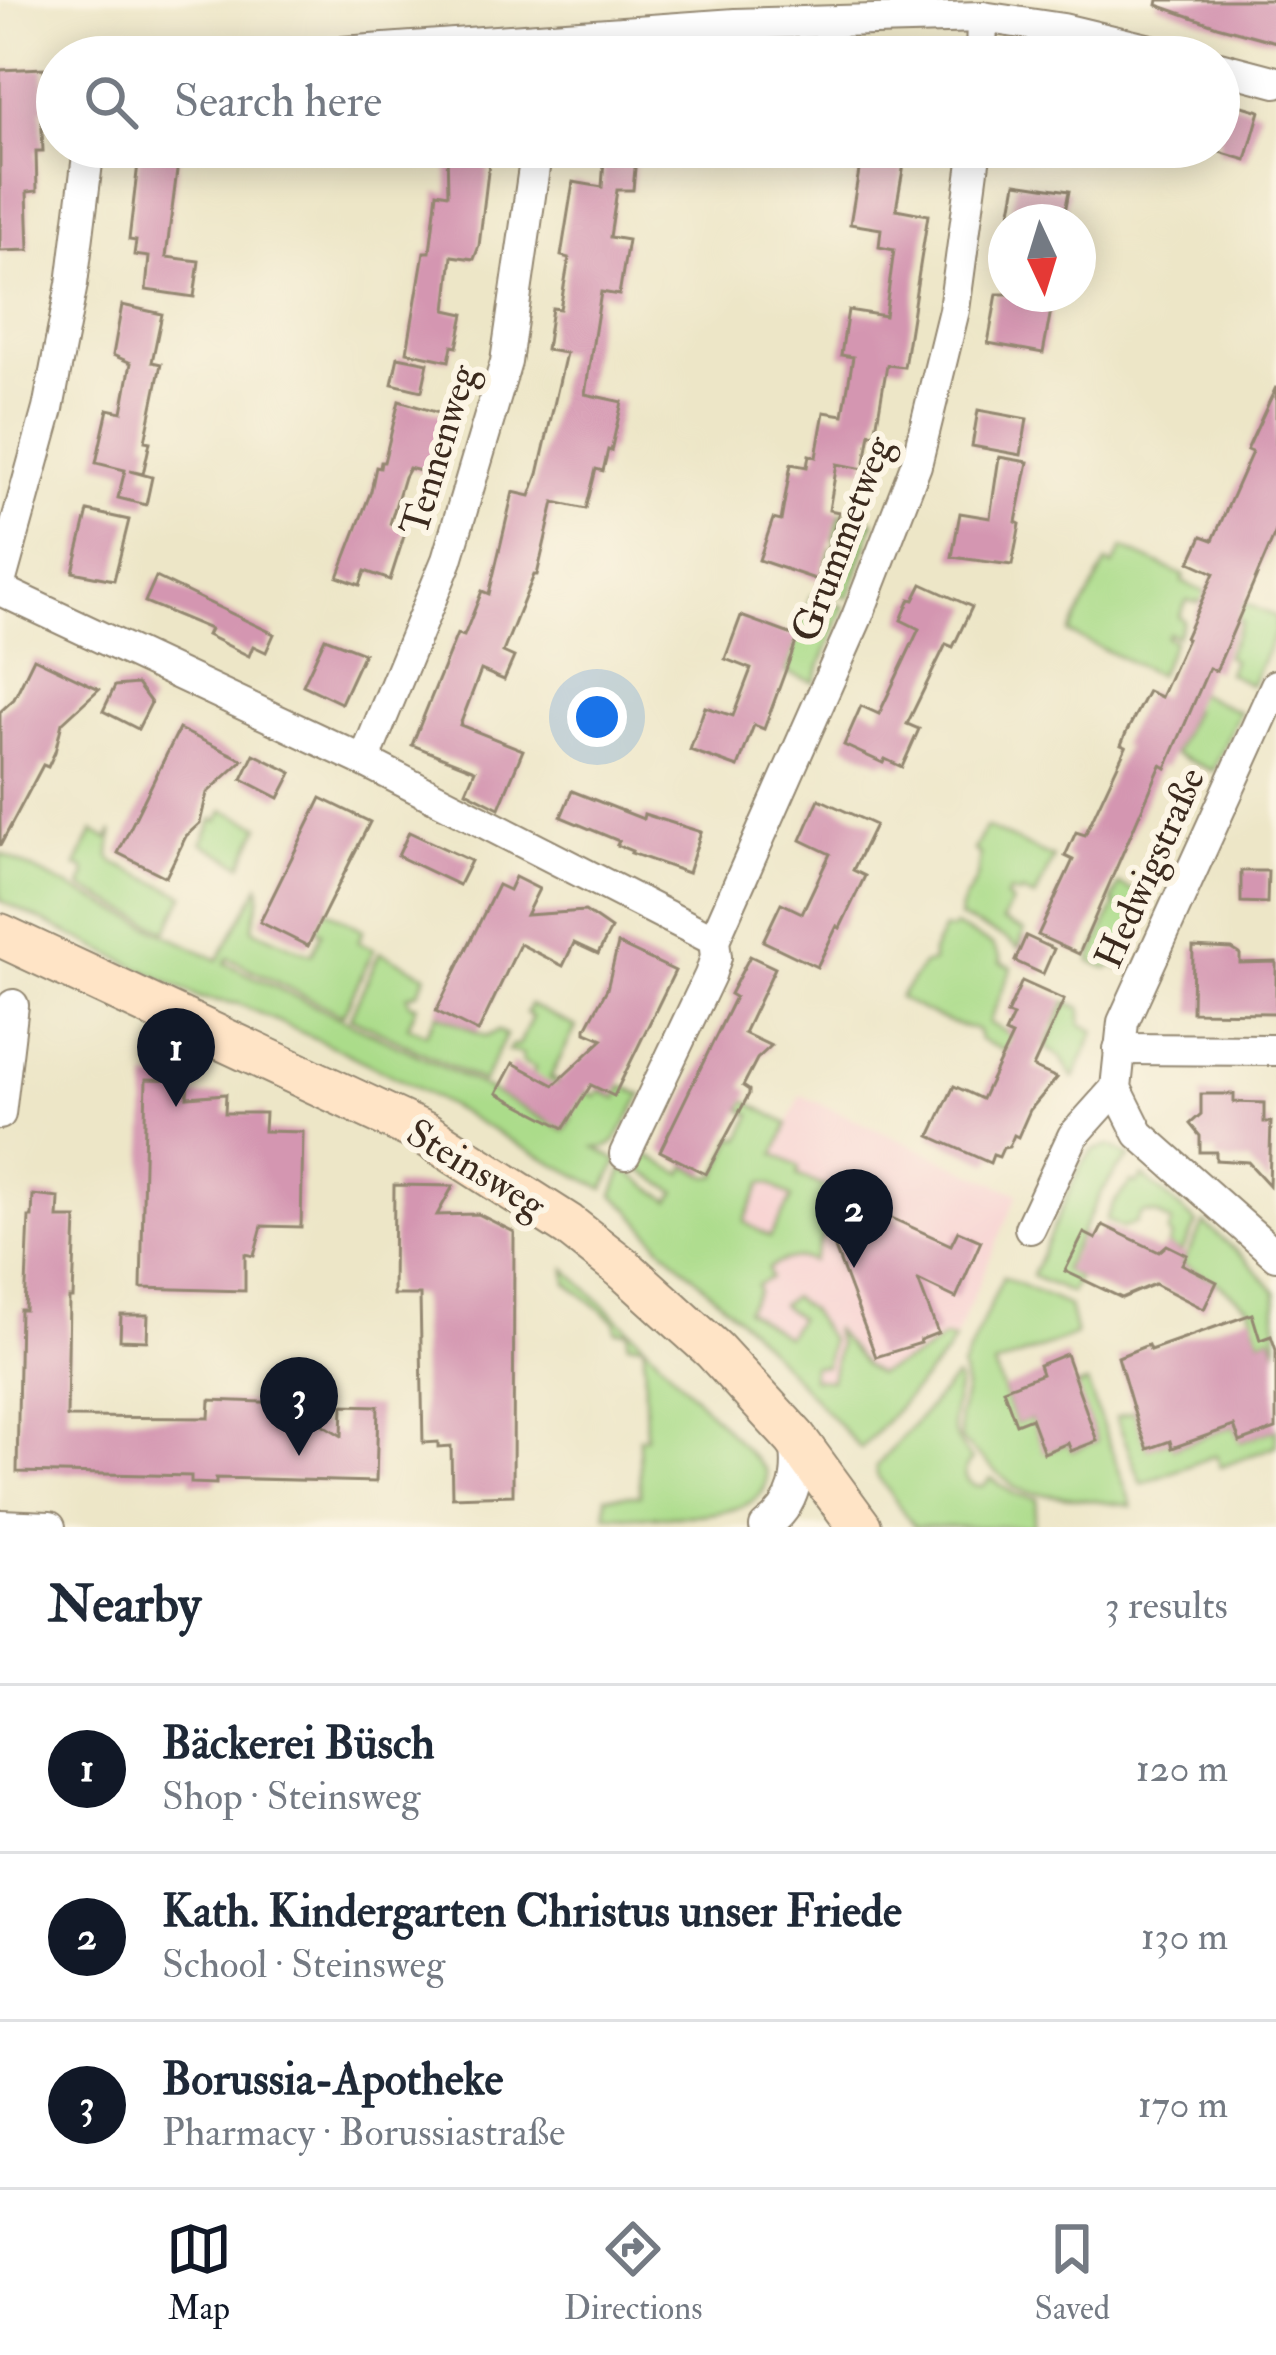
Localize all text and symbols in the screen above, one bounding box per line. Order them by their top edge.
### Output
search box [36,36,1240,168]
icon: search [78,69,144,135]
text: Search here [174,74,382,130]
north arrow [988,204,1096,312]
street label: Tennenweg [390,358,488,541]
street label: Grummetweg [780,429,904,649]
your location [567,687,627,747]
street label: Hedwigstraße [1084,760,1216,976]
pin: 1 [137,1008,215,1107]
street label: Steinsweg [397,1108,555,1230]
pin: 2 [815,1169,893,1268]
pin: 3 [260,1357,338,1456]
text: Nearby [48,1573,201,1637]
text: 3 results [1105,1581,1228,1630]
text: Bäckerei Büsch [162,1716,435,1772]
text: 1 [80,1744,94,1793]
text: 120 m [1136,1744,1228,1793]
text: Shop · Steinsweg [162,1772,420,1821]
text: Kath. Kindergarten Christus unser Friede [162,1884,902,1940]
text: 2 [77,1912,97,1961]
text: 130 m [1141,1912,1228,1961]
text: School · Steinsweg [162,1940,445,1989]
text: Borussia-Apotheke [162,2052,503,2108]
text: 3 [80,2080,94,2129]
text: 170 m [1138,2080,1228,2129]
text: Pharmacy · Borussiastraße [162,2108,565,2157]
tab: Map [166,2216,232,2329]
tab: Directions [564,2216,703,2329]
tab: Saved [1035,2216,1110,2329]

